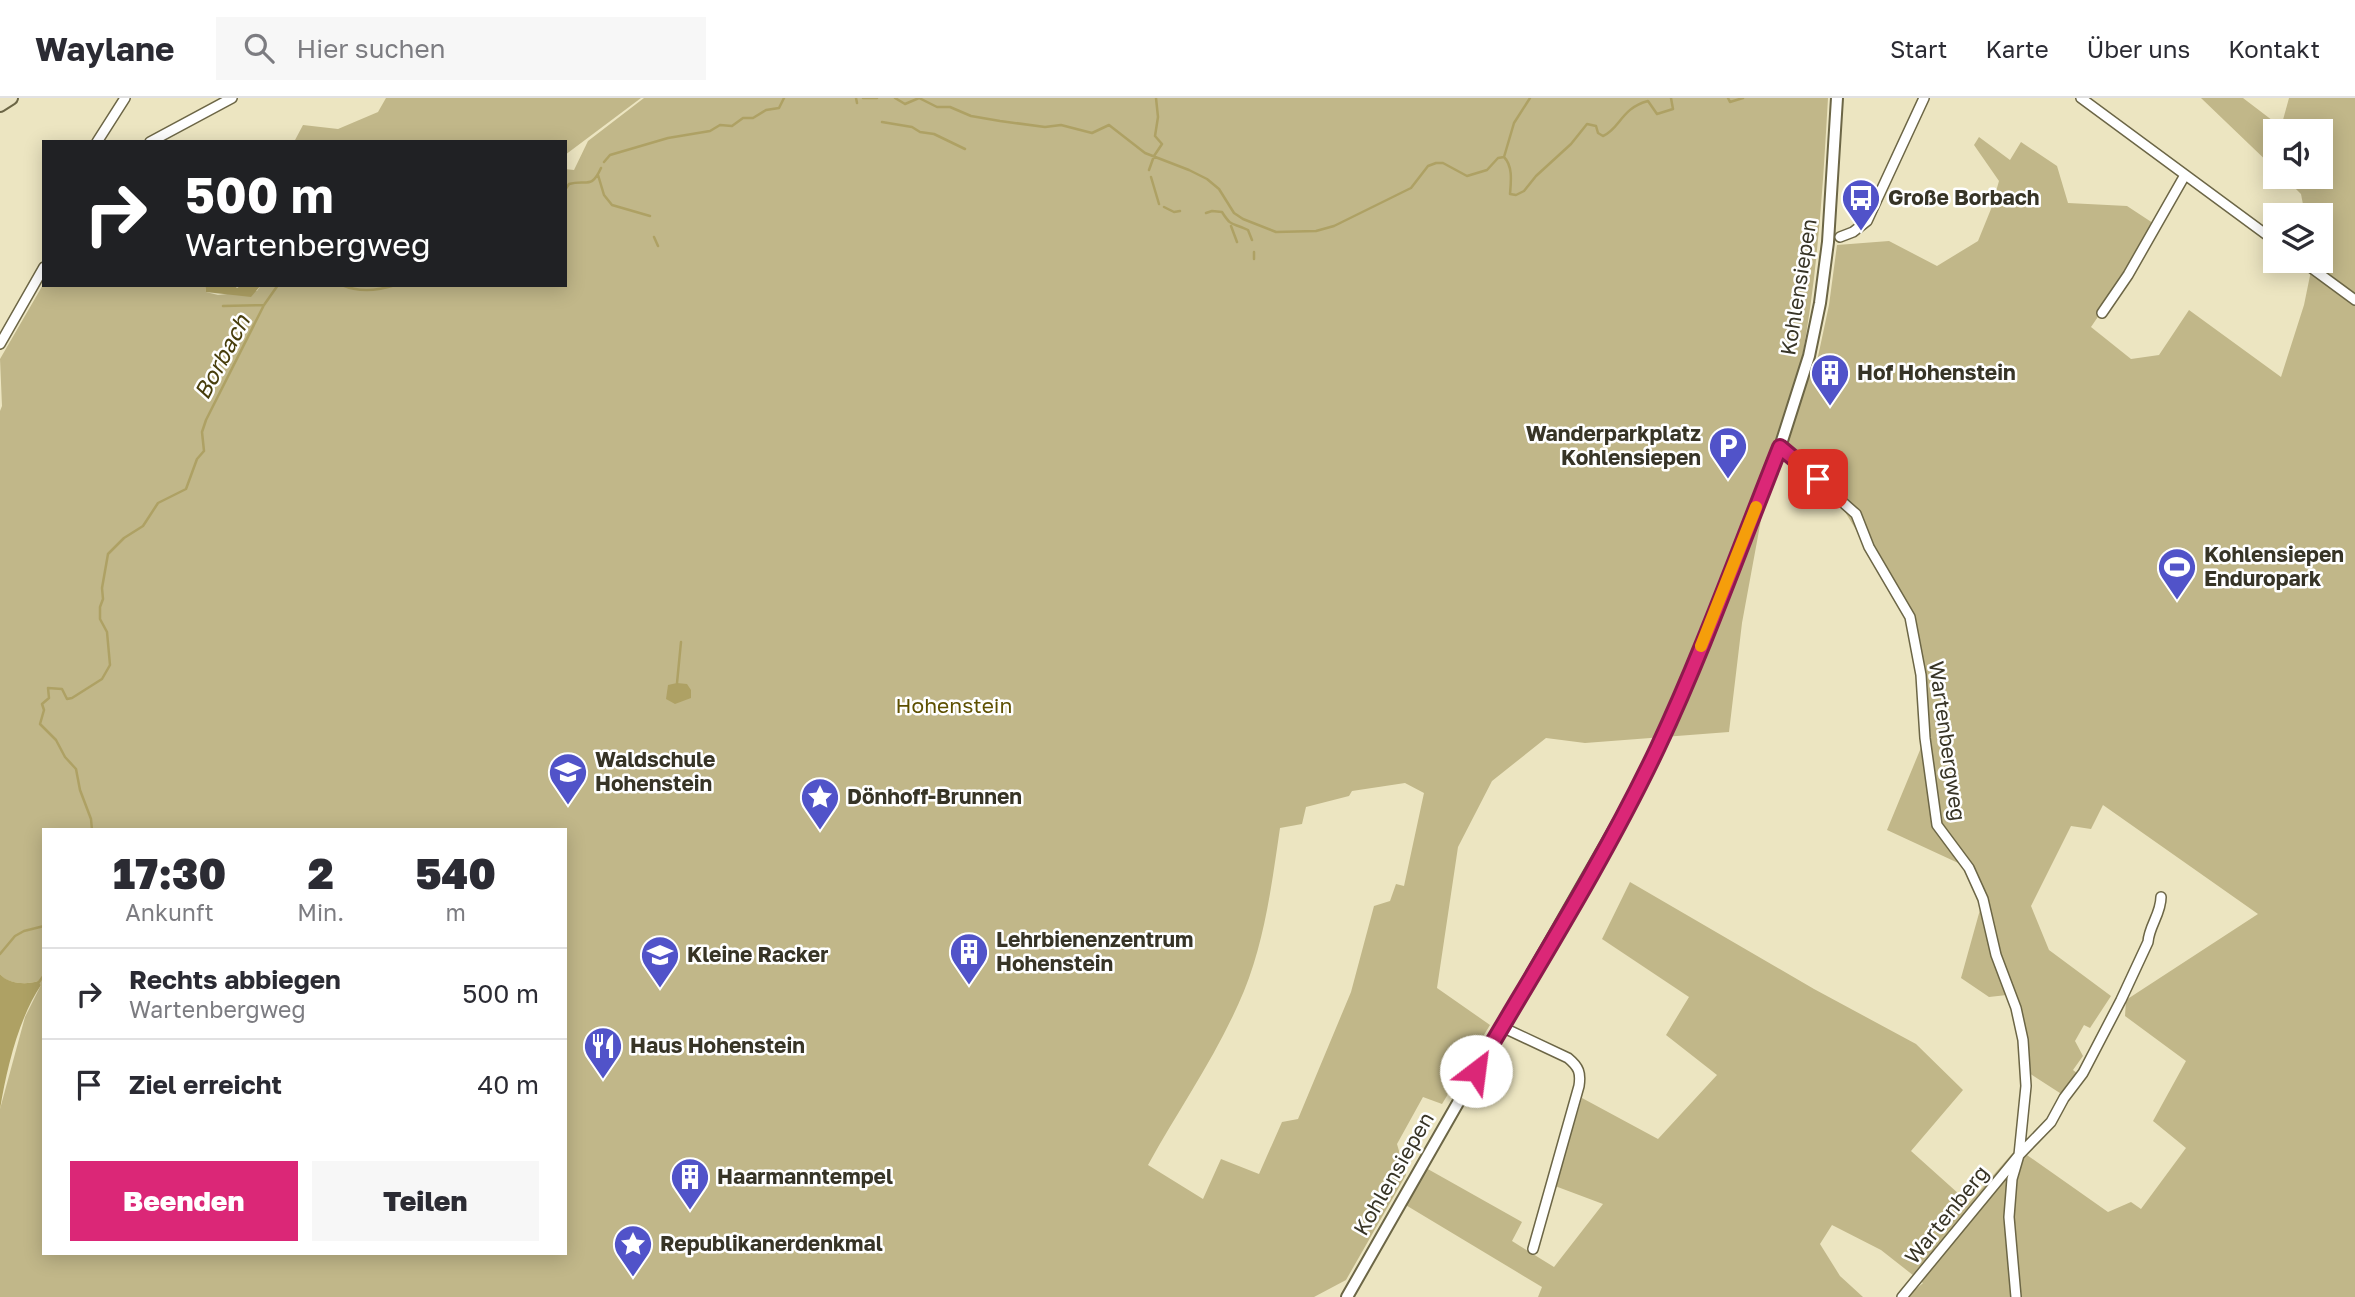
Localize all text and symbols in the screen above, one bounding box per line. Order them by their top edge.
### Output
search box [216,17,706,80]
text: Waylane [35,29,174,68]
icon: search [240,29,278,67]
text: Hier suchen [296,33,446,64]
text: Start [1890,34,1947,63]
text: Karte [1985,34,2049,63]
text: Über uns [2087,34,2190,63]
text: Kontakt [2228,34,2320,63]
map controls [2263,119,2333,273]
button: sound [2263,119,2333,189]
text: 500 m [185,165,334,224]
icon: right [70,168,161,259]
bus stop icon: Große Borbach [1840,177,1882,232]
place label: Große Borbach [1888,184,2040,210]
button: layers [2263,203,2333,273]
street label: Kohlensiepen [1774,217,1822,357]
text: Wartenbergweg [185,225,431,263]
water label: Borbach [187,309,255,404]
building icon: Hof Hohenstein [1809,352,1851,407]
place label: Hof Hohenstein [1857,359,2016,385]
place label: Wanderparkplatz Kohlensiepen [1526,420,1701,470]
parking icon: Wanderparkplatz Kohlensiepen [1707,425,1749,480]
pin [1788,449,1848,509]
icon: arrive [1799,460,1837,498]
place label: Kohlensiepen Enduropark [2204,541,2344,591]
sports icon: Kohlensiepen Enduropark [2156,546,2198,601]
street label: Wartenbergweg [1924,659,1972,822]
park label: Hohenstein [896,692,1012,718]
place label: Waldschule Hohenstein [595,746,715,796]
school or university icon: Waldschule Hohenstein [547,751,589,806]
place icon: Dönhoff-Brunnen [799,776,841,831]
place label: Dönhoff-Brunnen [847,783,1022,809]
text: 17:30 [113,848,226,898]
text: 2 [308,848,334,898]
text: 540 [415,848,496,898]
text: Ankunft [125,898,214,926]
text: Min. [297,898,344,926]
text: m [445,898,466,926]
place label: Lehrbienenzentrum Hohenstein [996,926,1193,976]
building icon: Lehrbienenzentrum Hohenstein [948,931,990,986]
school or university icon: Kleine Racker [639,934,681,989]
place label: Kleine Racker [687,941,828,967]
text: Rechts abbiegen [129,964,341,995]
icon: right [70,975,108,1013]
text: 500 m [462,978,539,1009]
text: Wartenbergweg [129,995,306,1023]
restaurant icon: Haus Hohenstein [582,1025,624,1080]
place label: Haus Hohenstein [630,1032,805,1058]
position arrow [1439,1034,1513,1108]
icon: arrive [70,1066,108,1104]
text: Ziel erreicht [129,1069,282,1100]
text: 40 m [478,1069,539,1100]
street label: Kohlensiepen [1347,1107,1439,1240]
building icon: Haarmanntempel [669,1156,711,1211]
street label: Wartenberg [1899,1160,1994,1269]
button: Beenden [70,1161,298,1241]
button: Teilen [312,1161,539,1241]
place label: Haarmanntempel [717,1163,893,1189]
place icon: Republikanerdenkmal [612,1223,654,1278]
place label: Republikanerdenkmal [660,1230,883,1256]

